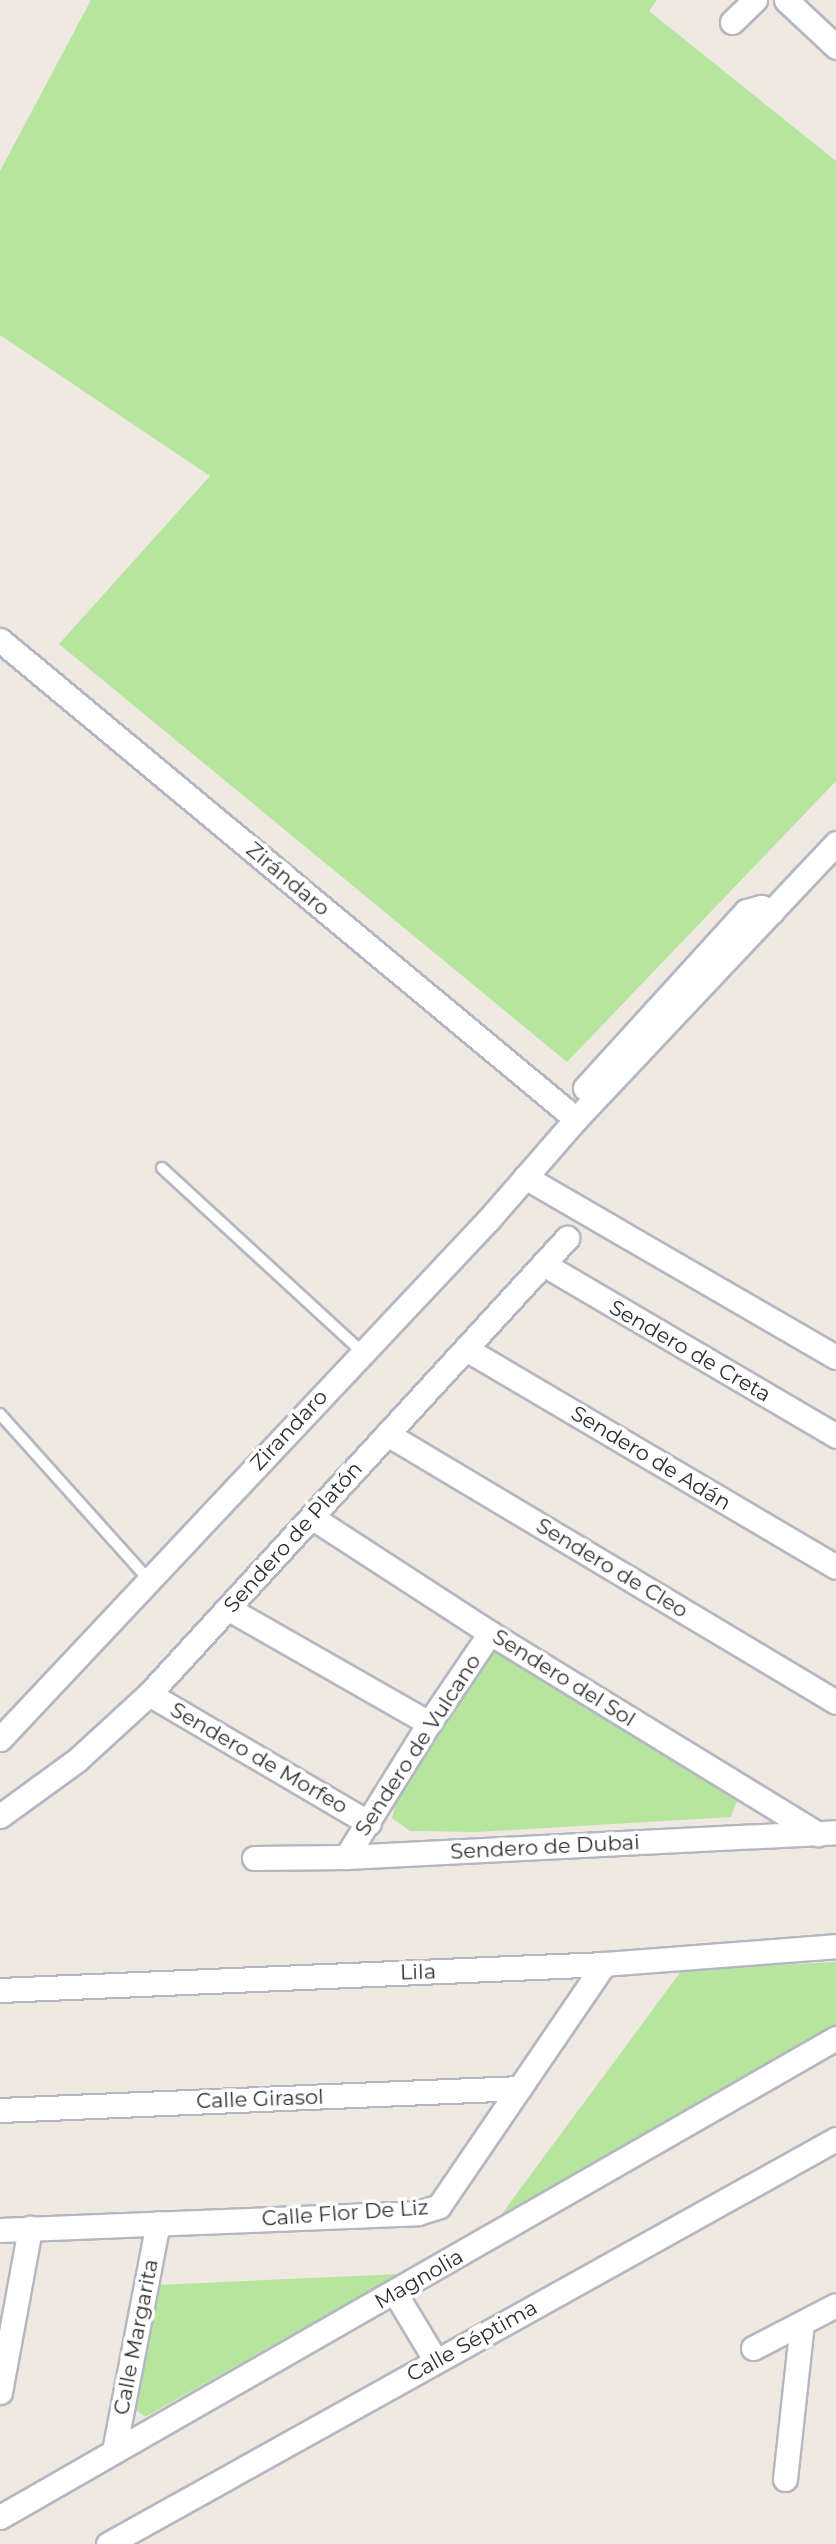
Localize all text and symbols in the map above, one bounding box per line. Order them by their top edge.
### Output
street label: Zirándaro [241,837,335,921]
street label: Sendero de Creta [605,1295,775,1407]
street label: Zirandaro [245,1384,333,1476]
street label: Sendero de Adán [567,1400,735,1516]
street label: Sendero de Platón [219,1456,367,1618]
street label: Sendero de Cleo [532,1513,692,1623]
street label: Sendero del Sol [488,1624,640,1732]
street label: Sendero de Vulcano [350,1650,486,1840]
street label: Sendero de Morfeo [166,1697,352,1819]
street label: Sendero de Dubai [450,1829,640,1865]
street label: Lila [400,1959,436,1985]
street label: Calle Girasol [196,2084,324,2114]
street label: Calle Flor De Liz [261,2195,429,2231]
street label: Magnolia [370,2244,468,2314]
street label: Calle Margarita [109,2257,163,2417]
street label: Calle Séptima [402,2295,542,2387]

